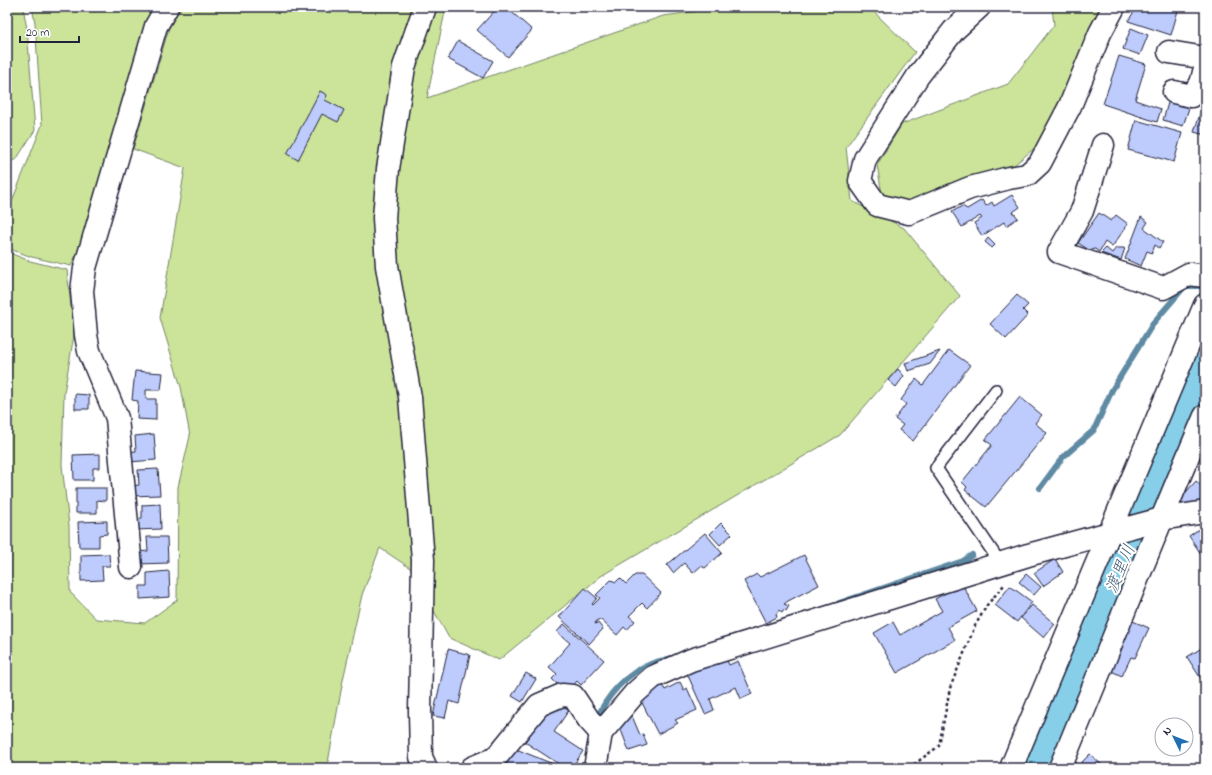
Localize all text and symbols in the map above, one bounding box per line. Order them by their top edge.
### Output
scale bar [20,18,79,44]
text: 20 m [26,24,49,42]
water label: 渡里川 [1100,541,1142,597]
north arrow [1154,717,1194,757]
text: N [1159,723,1176,739]

